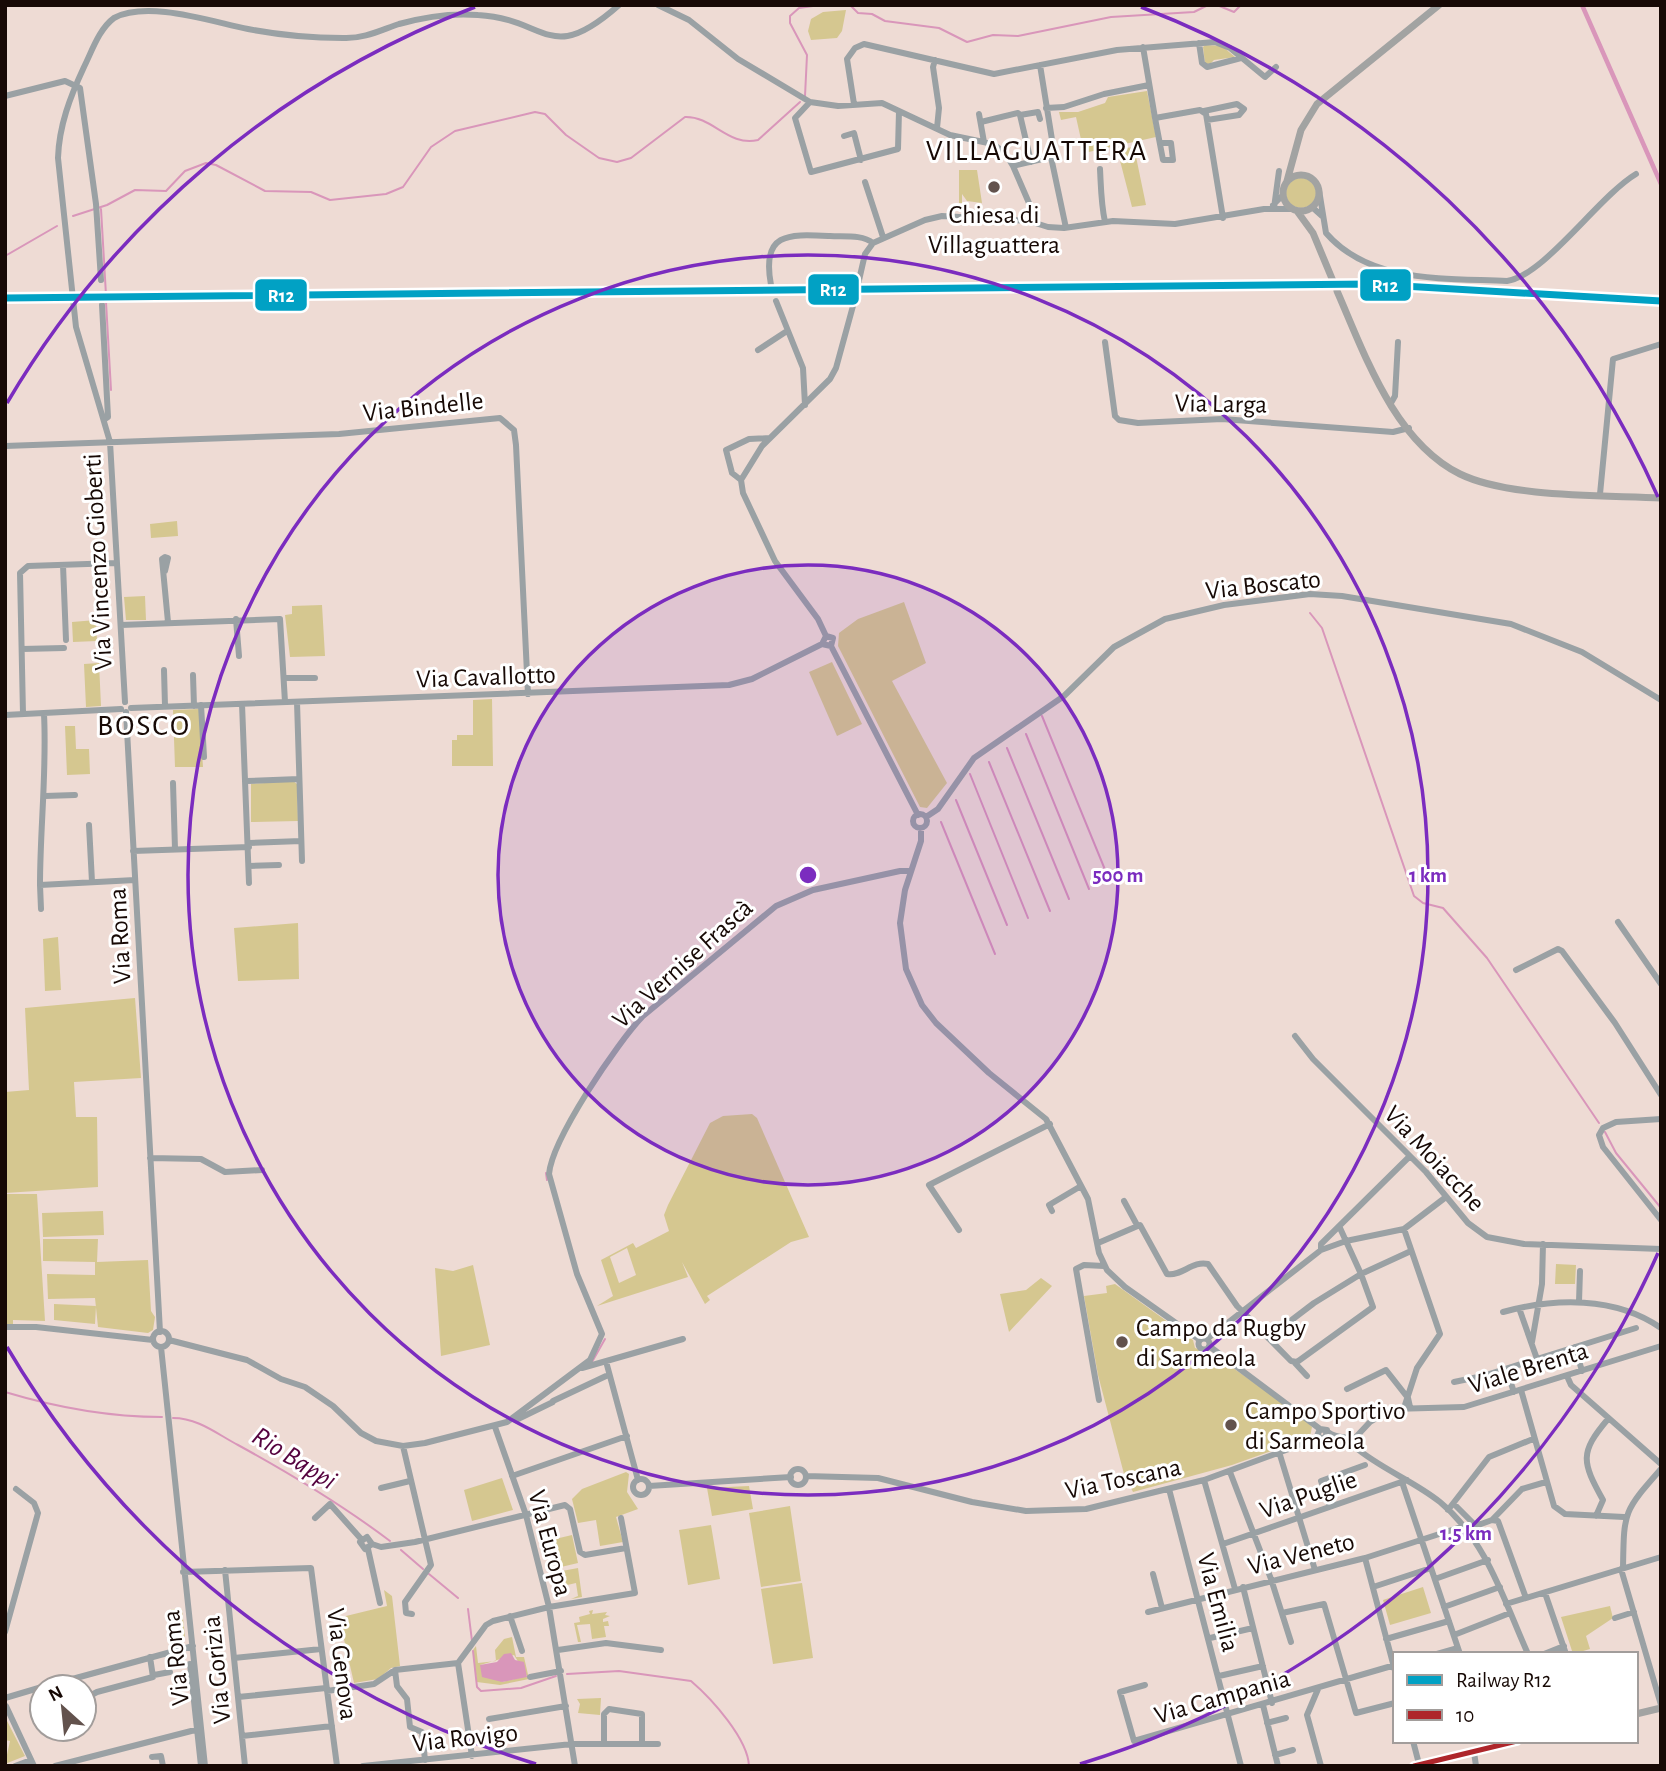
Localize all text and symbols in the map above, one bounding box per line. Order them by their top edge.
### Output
district label: VILLAGUATTERA [926,136,1148,166]
marker: Chiesa di Villaguattera [986,179,1002,195]
place label: Chiesa di Villaguattera [928,202,1060,258]
line badge: R12 [1359,268,1412,302]
line badge: R12 [807,273,860,306]
text: R12 [1372,277,1399,296]
line badge: R12 [254,278,308,312]
text: R12 [820,281,847,300]
text: R12 [268,287,295,306]
street label: Via Bindelle [361,388,485,426]
street label: Via Larga [1174,390,1267,418]
street label: Via Vincenzo Gioberti [79,453,117,671]
street label: Via Boscato [1204,566,1322,604]
street label: Via Cavallotto [416,662,556,692]
district label: BOSCO [97,711,191,741]
centre of rings [796,863,820,887]
text: 500 m [1092,865,1144,886]
text: 1 km [1409,865,1447,886]
street label: Via Roma [105,887,135,985]
street label: Via Vernise Frascà [608,894,758,1033]
street label: Via Moiacche [1379,1101,1489,1216]
place label: Campo da Rugby di Sarmeola [1136,1315,1306,1371]
marker: Campo da Rugby di Sarmeola [1114,1334,1130,1350]
street label: Viale Brenta [1465,1337,1591,1398]
place label: Campo Sportivo di Sarmeola [1245,1398,1406,1454]
marker: Campo Sportivo di Sarmeola [1223,1417,1239,1433]
water label: Rio Bappi [247,1422,341,1495]
street label: Via Toscana [1063,1454,1183,1504]
street label: Via Puglie [1256,1466,1360,1524]
street label: Via Europa [523,1487,577,1599]
text: 1.5 km [1440,1523,1492,1544]
street label: Via Veneto [1245,1528,1357,1580]
street label: Via Emilia [1192,1550,1244,1655]
street label: Via Genova [322,1607,362,1722]
street label: Via Roma [158,1609,194,1707]
street label: Via Gorizia [198,1615,236,1725]
legend [1393,1652,1638,1743]
street label: Via Campania [1151,1665,1293,1729]
text: Railway R12 [1456,1670,1551,1691]
north arrow [28,1673,98,1743]
text: N [46,1683,66,1706]
text: 10 [1456,1705,1474,1726]
street label: Via Rovigo [411,1720,519,1756]

